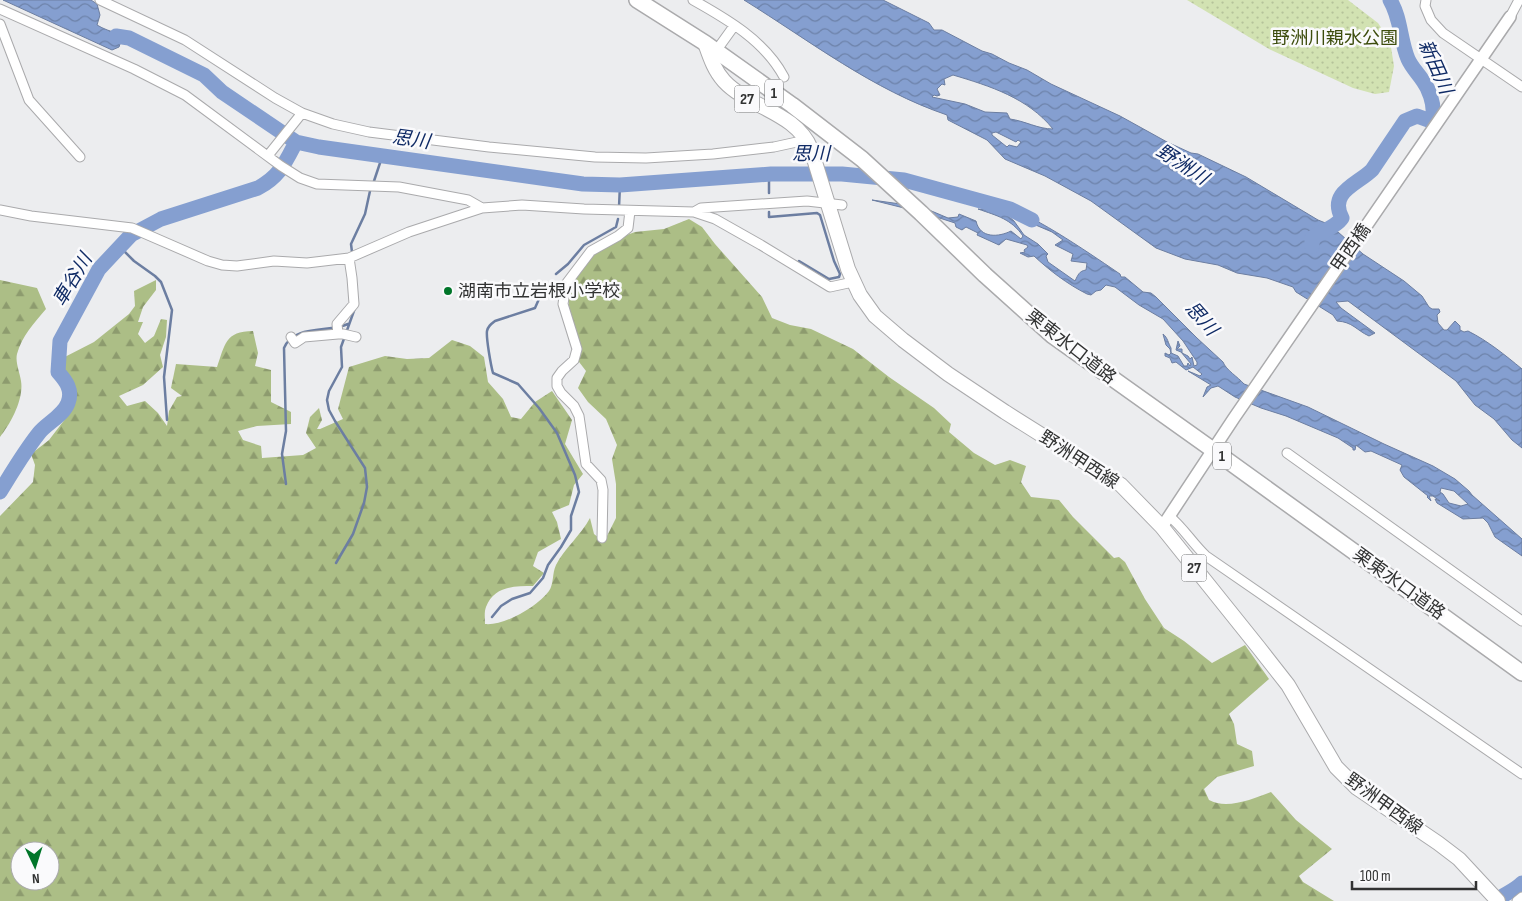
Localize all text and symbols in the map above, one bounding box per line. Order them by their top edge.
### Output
park label: 野洲川親水公園 [1272,28,1398,49]
water label: 新田川 [1413,36,1458,100]
road number: 1 [765,80,783,106]
road number: 27 [734,86,760,112]
water label: 思川 [391,126,433,154]
water label: 野洲川 [1152,140,1214,191]
water label: 思川 [792,143,832,166]
street label: 甲西橋 [1327,220,1375,276]
water label: 車谷川 [48,248,99,310]
place label: 湖南市立岩根小学校 [458,281,620,302]
marker: 湖南市立岩根小学校 [442,285,454,297]
water label: 思川 [1180,297,1224,342]
street label: 栗東水口道路 [1022,305,1120,389]
street label: 野洲甲西線 [1036,427,1122,493]
road number: 1 [1213,442,1231,470]
street label: 栗東水口道路 [1349,544,1449,624]
road number: 27 [1182,554,1206,582]
street label: 野洲甲西線 [1341,769,1427,839]
north arrow [10,841,60,891]
scale bar [1352,858,1476,890]
text: 100 m [1360,867,1391,886]
text: N [32,870,40,887]

